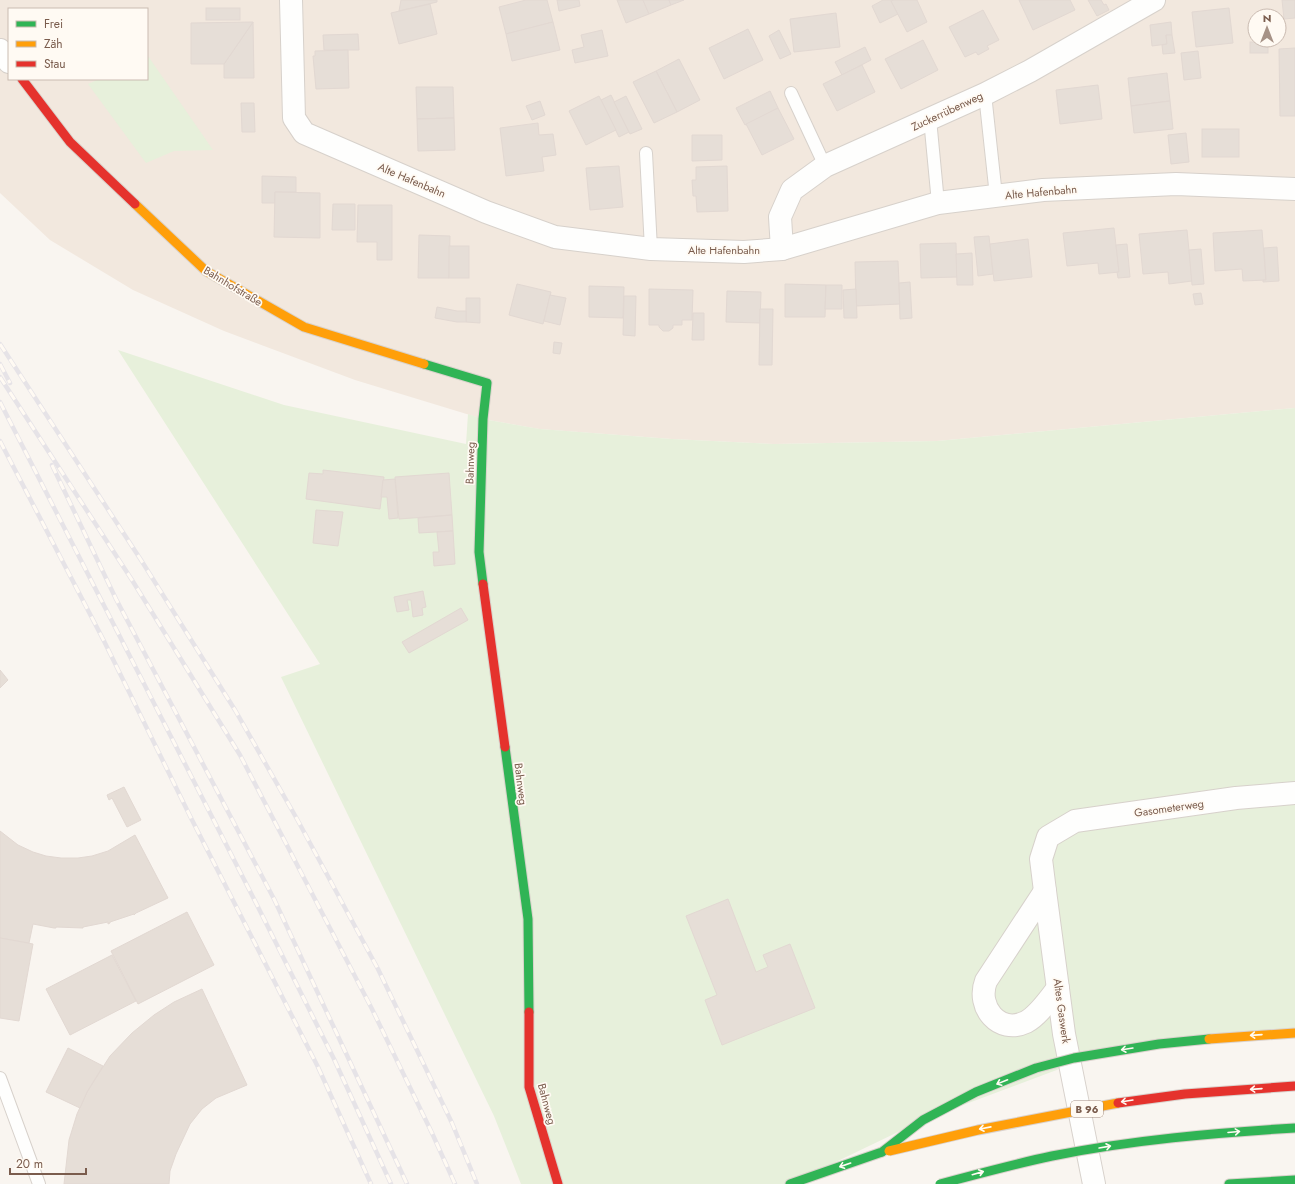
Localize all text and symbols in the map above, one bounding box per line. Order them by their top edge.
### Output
legend [8,8,148,80]
north arrow [1247,8,1287,48]
text: N [1263,10,1271,26]
text: Frei [44,15,63,33]
text: Zäh [44,35,63,53]
text: Stau [44,55,66,73]
street label: Zuckerrübenweg [909,87,985,135]
street label: Alte Hafenbahn [376,159,448,201]
street label: Alte Hafenbahn [1004,181,1078,203]
street label: Alte Hafenbahn [688,242,760,258]
street label: Bahnhofstraße [201,262,266,310]
street label: Bahnweg [461,442,479,484]
street label: Bahnweg [510,762,532,806]
street label: Gasometerweg [1133,795,1205,821]
street label: Altes Gaswerk [1050,977,1075,1045]
one-way arrow [1250,1032,1263,1039]
one-way arrow [1121,1045,1134,1053]
one-way arrow [996,1079,1008,1086]
street label: Bahnweg [534,1082,560,1126]
one-way arrow [1250,1085,1263,1092]
one-way arrow [1121,1098,1134,1106]
road number: B 96 [1071,1101,1103,1117]
one-way arrow [979,1125,992,1133]
one-way arrow [1227,1128,1240,1135]
one-way arrow [1098,1143,1111,1151]
scale bar [10,1150,86,1176]
text: 20 m [16,1155,43,1173]
one-way arrow [838,1162,851,1169]
one-way arrow [971,1169,984,1177]

